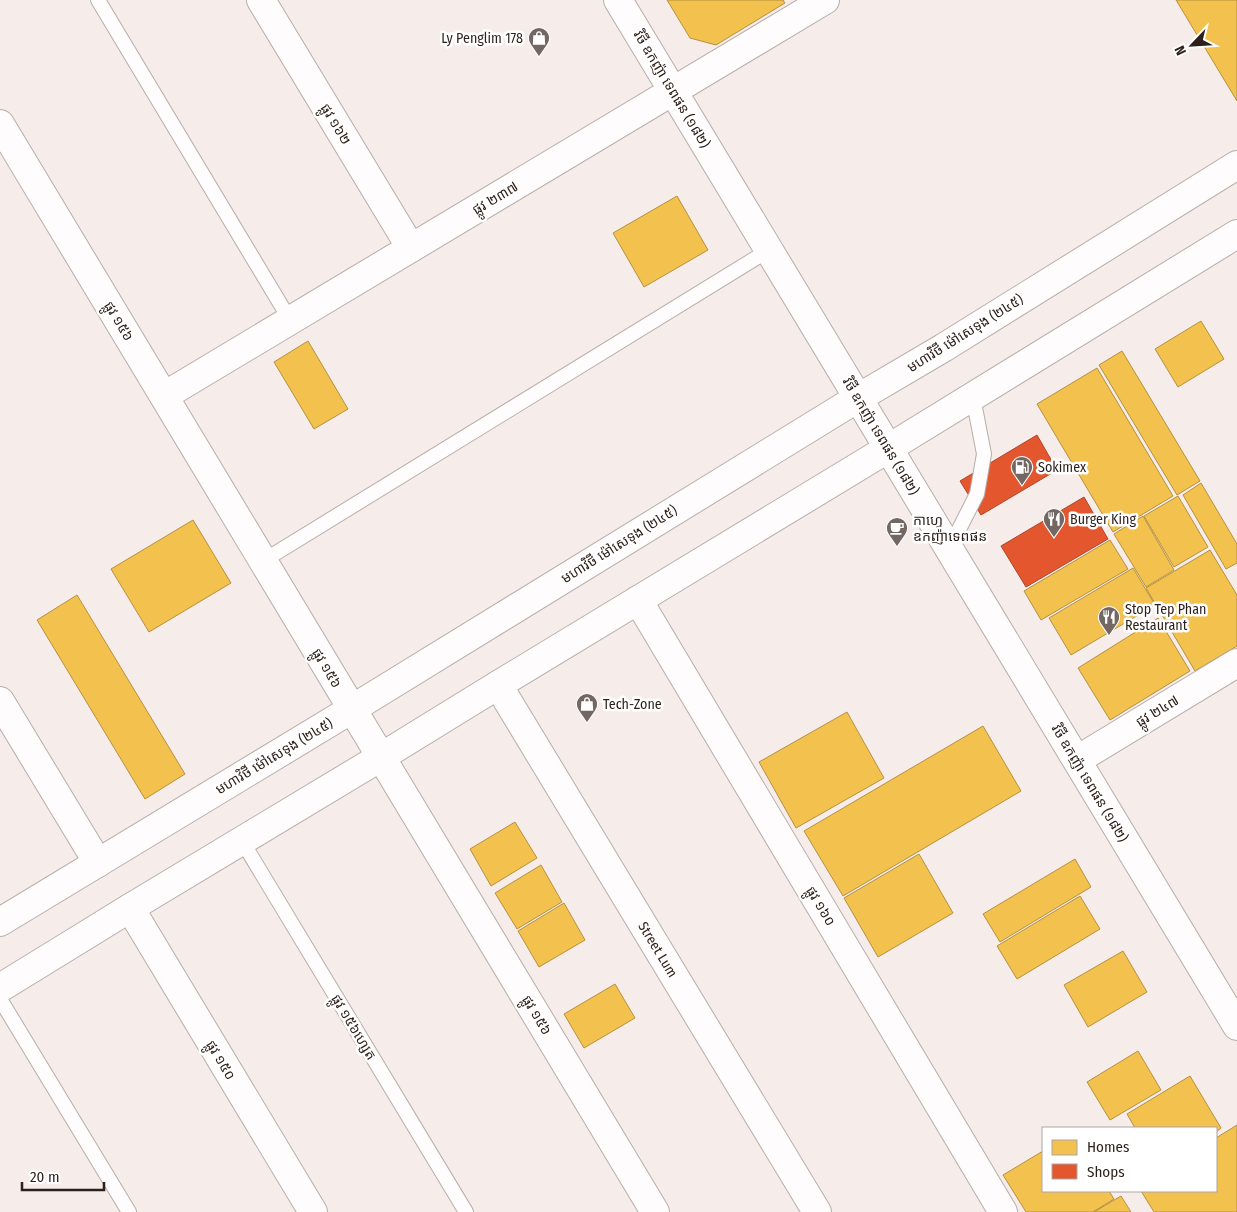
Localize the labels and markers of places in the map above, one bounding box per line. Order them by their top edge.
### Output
shop icon: Ly Penglim 178 [527,26,551,57]
place label: Ly Penglim 178 [441,30,523,47]
fuel station icon: Sokimex [1010,455,1034,486]
place label: Sokimex [1038,459,1087,476]
restaurant icon: Burger King [1042,507,1066,538]
place label: Burger King [1070,511,1136,528]
place label: កាហ្វេ ឧកញ៉ាទេពផន [913,512,987,545]
cafe icon: កាហ្វេ ឧកញ៉ាទេពផន [885,516,909,547]
place label: Stop Tep Phan Restaurant [1125,601,1206,634]
restaurant icon: Stop Tep Phan Restaurant [1097,605,1121,636]
shop icon: Tech-Zone [575,692,599,723]
place label: Tech-Zone [603,696,662,713]

